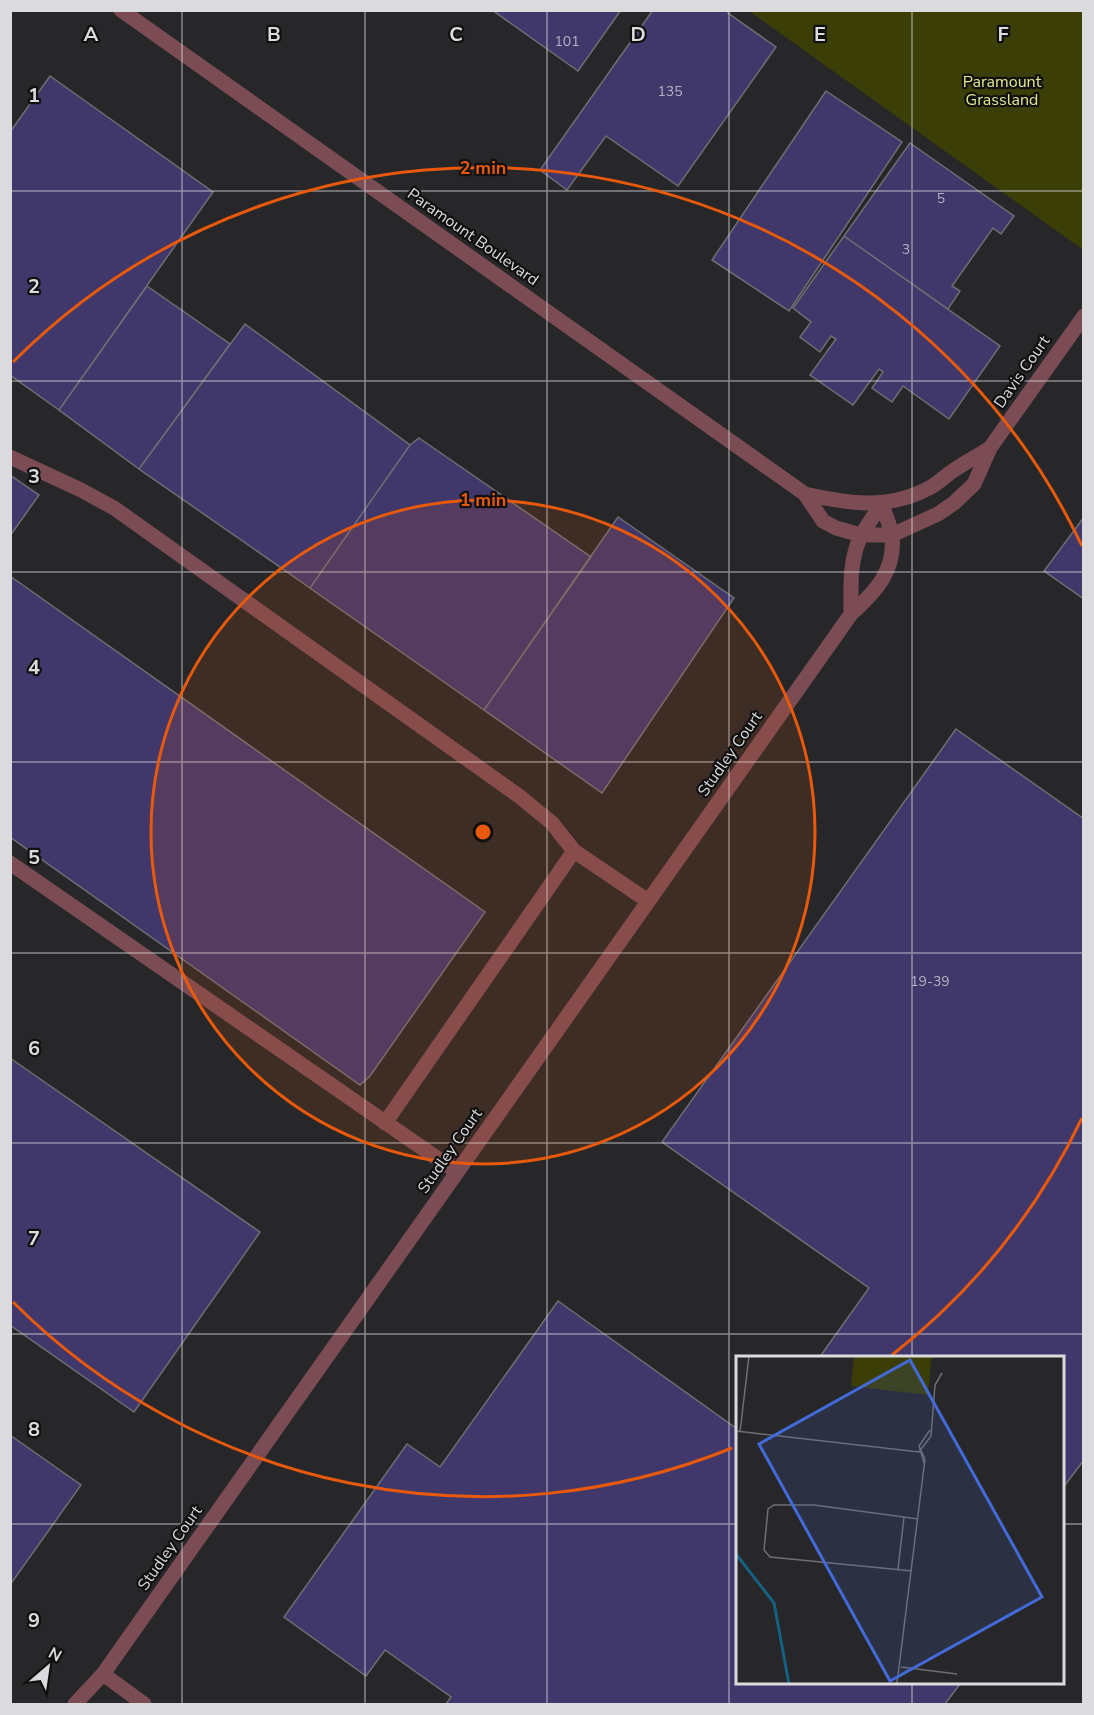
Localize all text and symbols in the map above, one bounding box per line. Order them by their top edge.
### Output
text: A [84,21,99,48]
text: B [267,21,281,48]
text: C [449,21,463,48]
text: D [630,21,646,48]
text: E [814,21,826,48]
text: F [997,21,1009,48]
house number: 101 [554,32,580,51]
park label: Paramount Grassland [963,71,1042,111]
text: 1 [28,82,40,109]
house number: 135 [657,82,683,101]
text: 2 min [460,156,506,180]
street label: Paramount Boulevard [403,183,543,291]
house number: 5 [937,189,945,208]
house number: 3 [902,240,910,259]
text: 2 [28,273,40,300]
street label: Davis Court [989,331,1055,413]
text: 3 [28,463,40,490]
text: 1 min [460,488,506,512]
text: 4 [28,654,40,681]
street label: Studley Court [693,707,768,801]
centre of rings [473,822,493,842]
text: 5 [28,844,40,871]
house number: 19-39 [910,972,950,991]
text: 6 [28,1035,40,1062]
street label: Studley Court [413,1104,488,1198]
text: 7 [28,1225,40,1252]
inset map [736,1356,1064,1685]
text: 8 [28,1416,40,1443]
street label: Studley Court [133,1501,208,1595]
text: 9 [28,1607,40,1634]
north arrow [18,1637,78,1697]
text: N [44,1642,65,1667]

